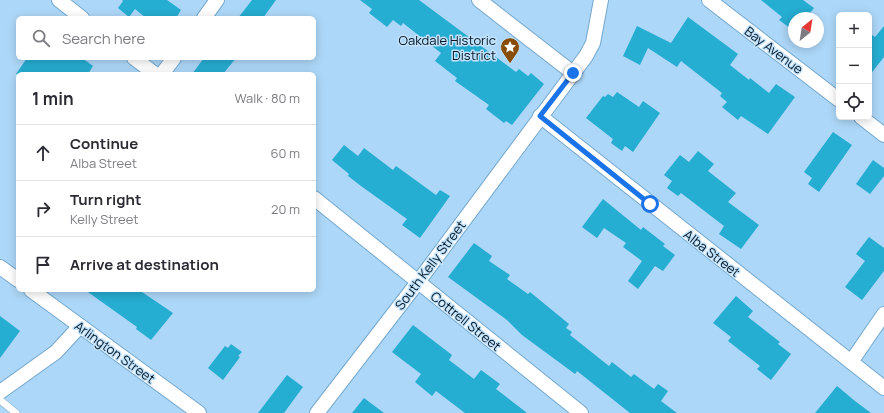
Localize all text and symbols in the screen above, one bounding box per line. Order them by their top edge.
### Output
north arrow [788,12,824,48]
map controls [836,12,872,120]
button: + [836,12,872,48]
search box [16,16,316,60]
street label: Bay Avenue [741,22,807,78]
icon: search [30,27,52,49]
text: Search here [62,28,145,49]
place label: Oakdale Historic District [399,31,496,64]
place icon: Oakdale Historic District [499,36,521,64]
button: − [836,48,872,84]
route end [564,64,582,82]
button: locate [836,84,872,120]
text: 1 min [32,87,74,110]
text: Walk · 80 m [234,89,300,107]
text: Continue [70,133,138,154]
icon: ahead [32,142,54,164]
text: 60 m [270,144,300,162]
text: Alba Street [70,154,137,172]
text: Turn right [70,189,141,210]
route start [641,195,659,213]
icon: right [32,198,54,220]
text: 20 m [271,200,300,218]
text: Kelly Street [70,210,139,228]
street label: South Kelly Street [390,217,470,313]
street label: Alba Street [680,225,744,281]
icon: arrive [32,254,54,276]
text: Arrive at destination [70,254,219,275]
street label: Cottrell Street [427,287,505,355]
street label: Arlington Street [71,317,159,387]

